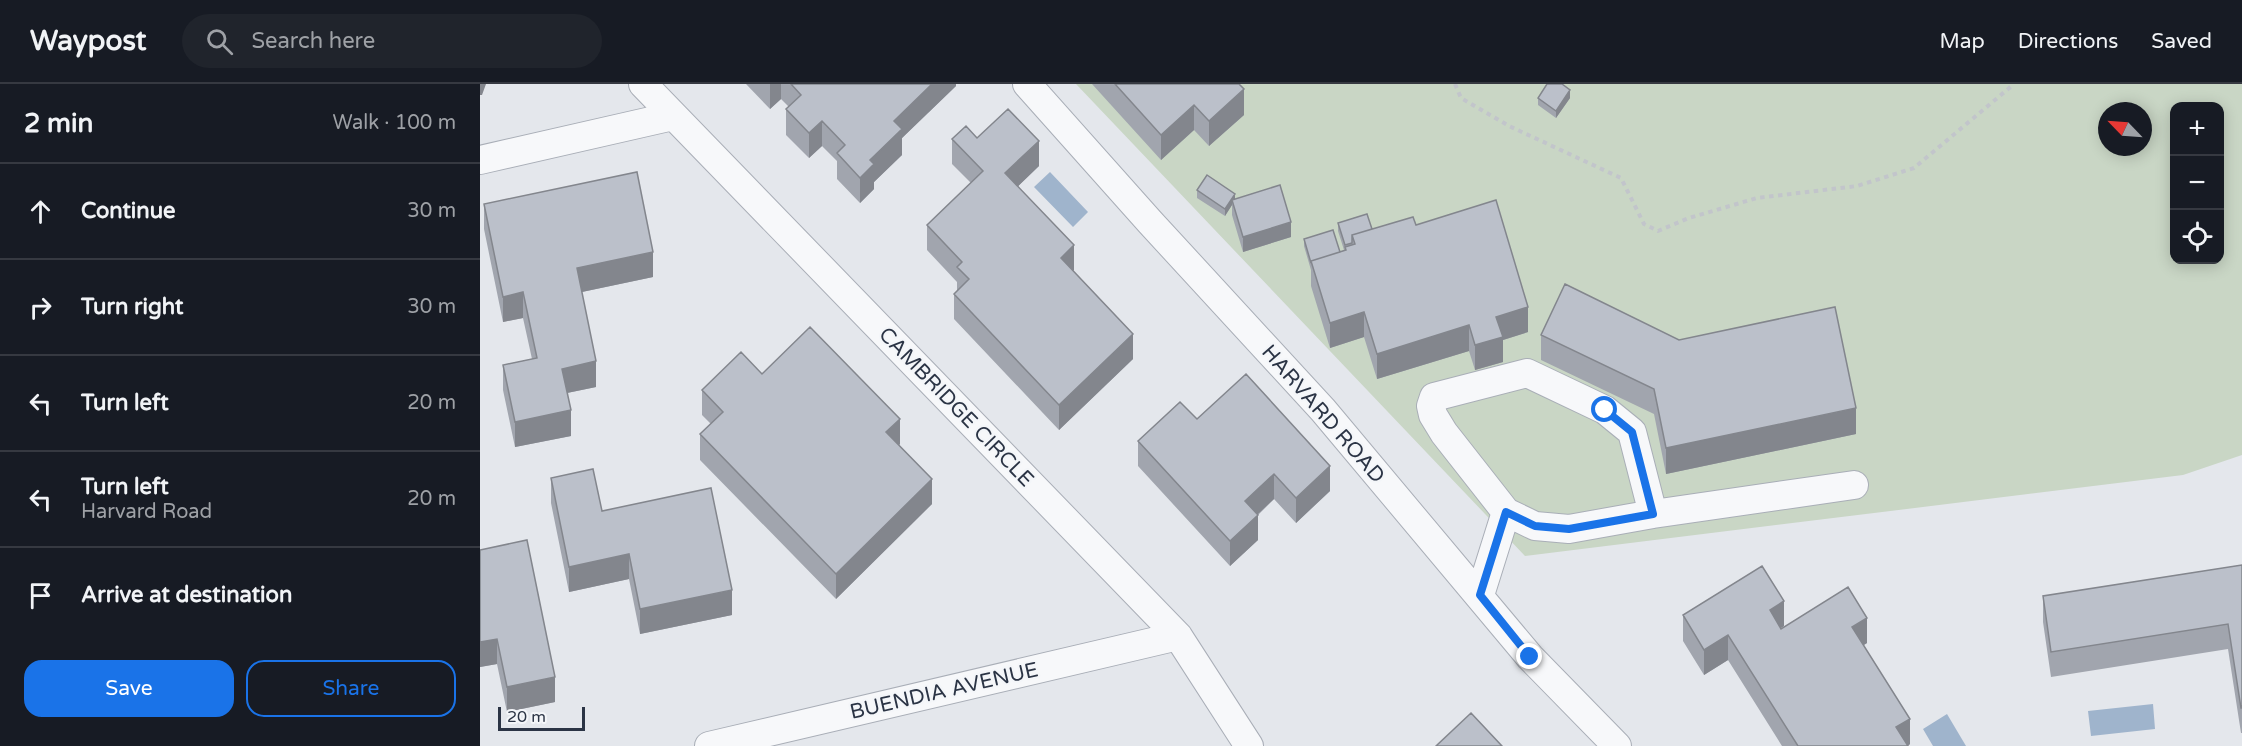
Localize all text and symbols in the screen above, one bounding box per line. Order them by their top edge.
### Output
search box [182,14,602,68]
text: Waypost [30,24,146,58]
icon: search [203,25,236,58]
text: Search here [251,28,375,54]
text: Map [1939,29,1985,54]
text: Directions [2018,29,2118,54]
text: Saved [2151,29,2212,54]
north arrow [2098,102,2152,156]
map controls [2170,102,2224,264]
button: + [2170,102,2224,156]
text: 2 min [24,108,93,139]
text: Walk · 100 m [333,111,456,135]
button: − [2170,156,2224,210]
icon: ahead [24,195,57,228]
text: Continue [81,198,176,224]
text: 30 m [407,199,456,223]
button: locate [2170,210,2224,264]
icon: right [24,291,57,324]
text: Turn right [81,294,183,320]
text: 30 m [407,295,456,319]
street label: CAMBRIDGE CIRCLE [873,322,1039,492]
street label: HARVARD ROAD [1256,340,1390,488]
icon: left [24,387,57,420]
text: Turn left [81,390,169,416]
text: 20 m [407,391,456,415]
route start [1591,396,1617,422]
text: Turn left [81,474,169,500]
icon: left [24,483,57,516]
text: 20 m [407,487,456,511]
text: Harvard Road [81,500,212,524]
icon: arrive [24,579,57,612]
text: Arrive at destination [81,582,292,608]
route end [1516,643,1542,669]
street label: BUENDIA AVENUE [847,657,1041,725]
button: Save [24,660,234,717]
button: Share [246,660,456,717]
scale bar [498,704,585,732]
text: 20 m [507,707,546,727]

